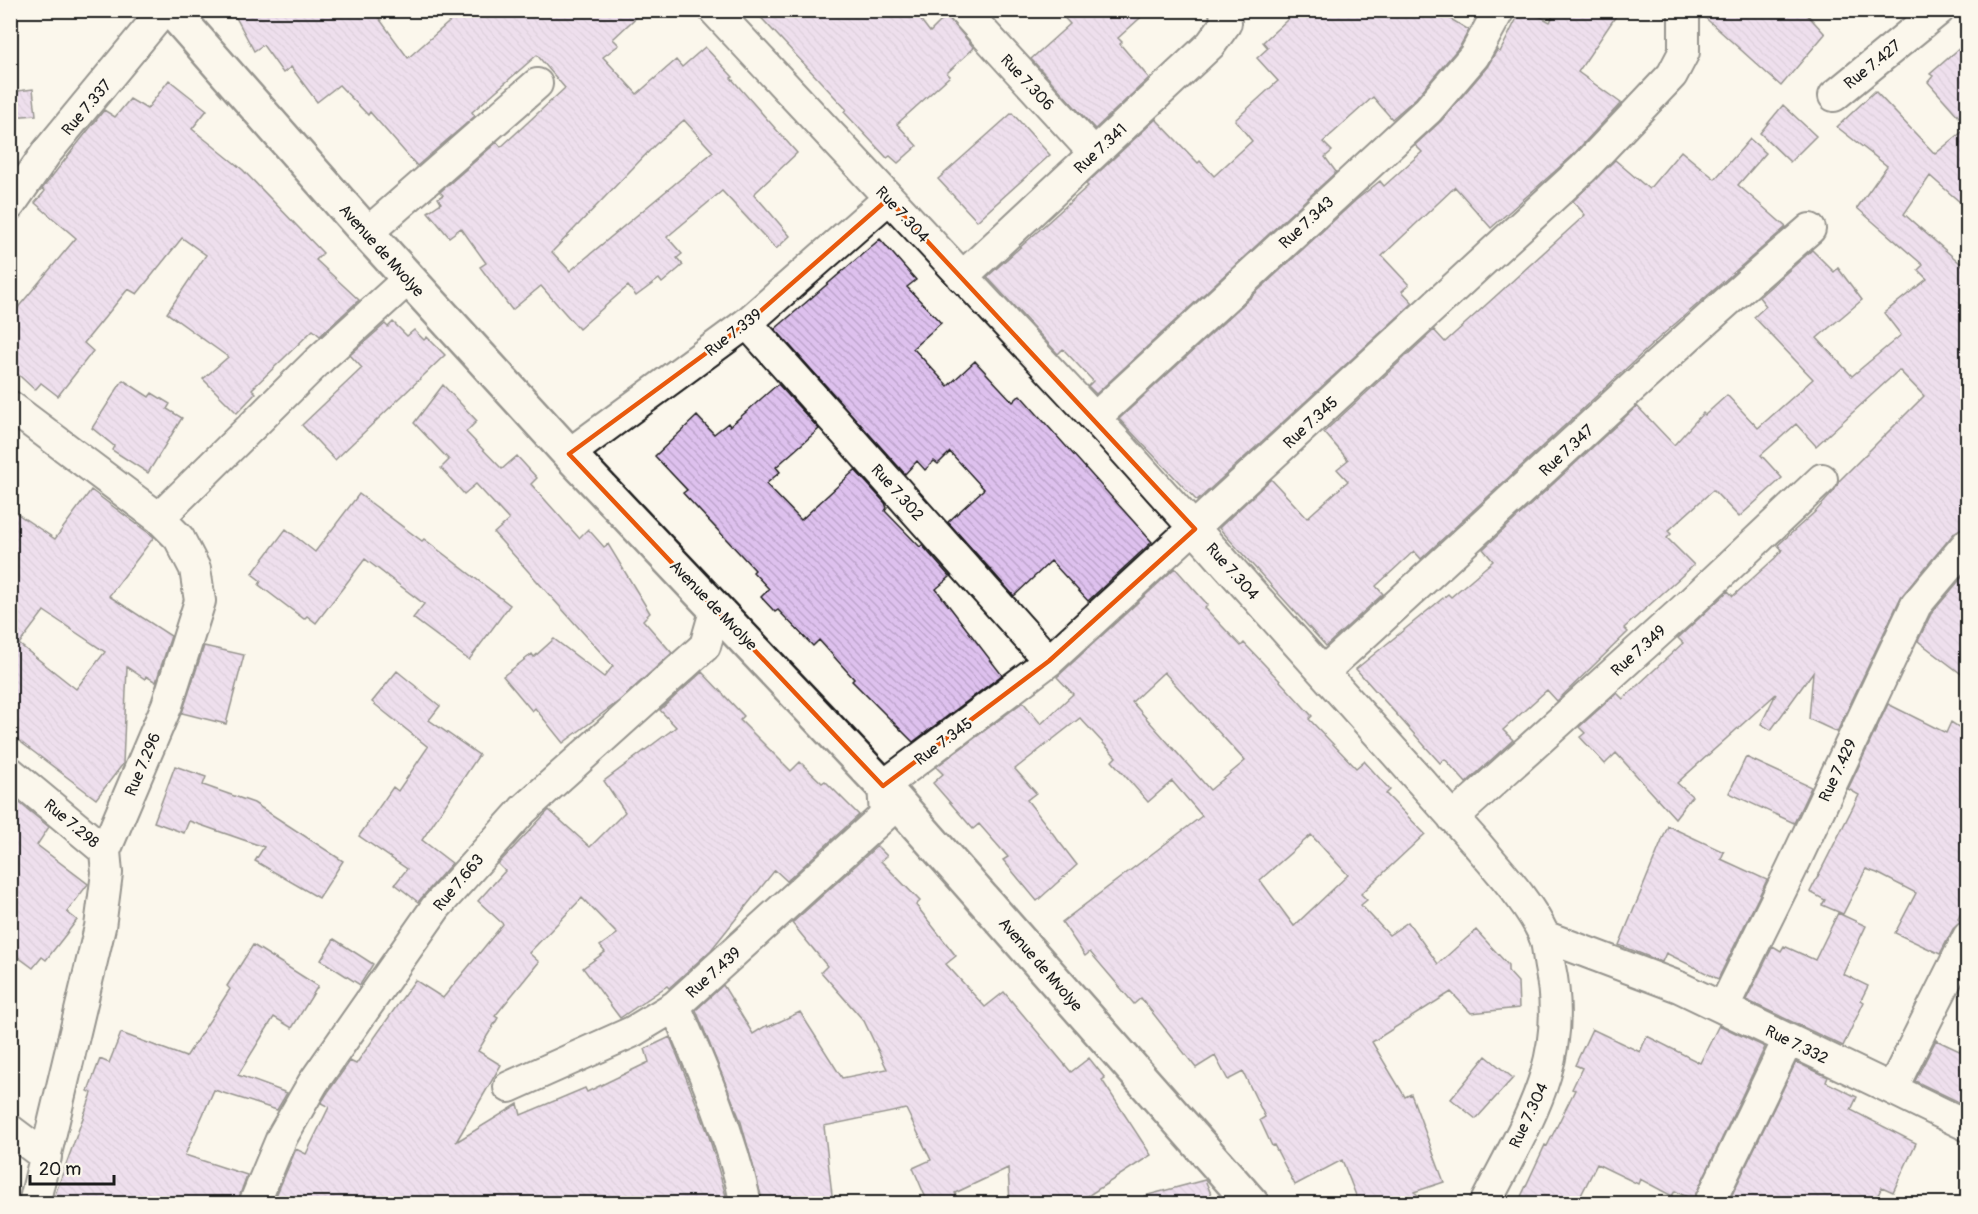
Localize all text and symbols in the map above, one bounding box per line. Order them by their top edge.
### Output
street label: Rue 7.427 [1840,35,1905,94]
street label: Rue 7.306 [996,50,1058,115]
street label: Rue 7.337 [58,75,116,140]
street label: Rue 7.341 [1070,119,1131,178]
street label: Rue 7.304 [871,182,933,247]
street label: Rue 7.343 [1275,192,1338,253]
street label: Avenue de Mvolye [334,200,428,301]
street label: Rue 7.339 [701,304,766,361]
street label: Rue 7.345 [1279,392,1342,453]
street label: Rue 7.347 [1535,420,1599,481]
street label: Rue 7.302 [867,460,928,525]
street label: Rue 7.304 [1201,539,1263,604]
street label: Avenue de Mvolye [665,556,761,655]
street label: Rue 7.349 [1607,621,1670,681]
street label: Rue 7.345 [911,713,977,770]
street label: Rue 7.296 [121,730,165,799]
street label: Rue 7.429 [1815,736,1861,805]
street label: Rue 7.298 [40,795,103,853]
street label: Rue 7.663 [429,850,488,915]
street label: Avenue de Mvolye [994,914,1086,1016]
street label: Rue 7.439 [682,943,745,1003]
street label: Rue 7.332 [1762,1021,1831,1069]
street label: Rue 7.304 [1505,1080,1553,1151]
scale bar [30,1148,114,1186]
text: 20 m [39,1158,81,1181]

